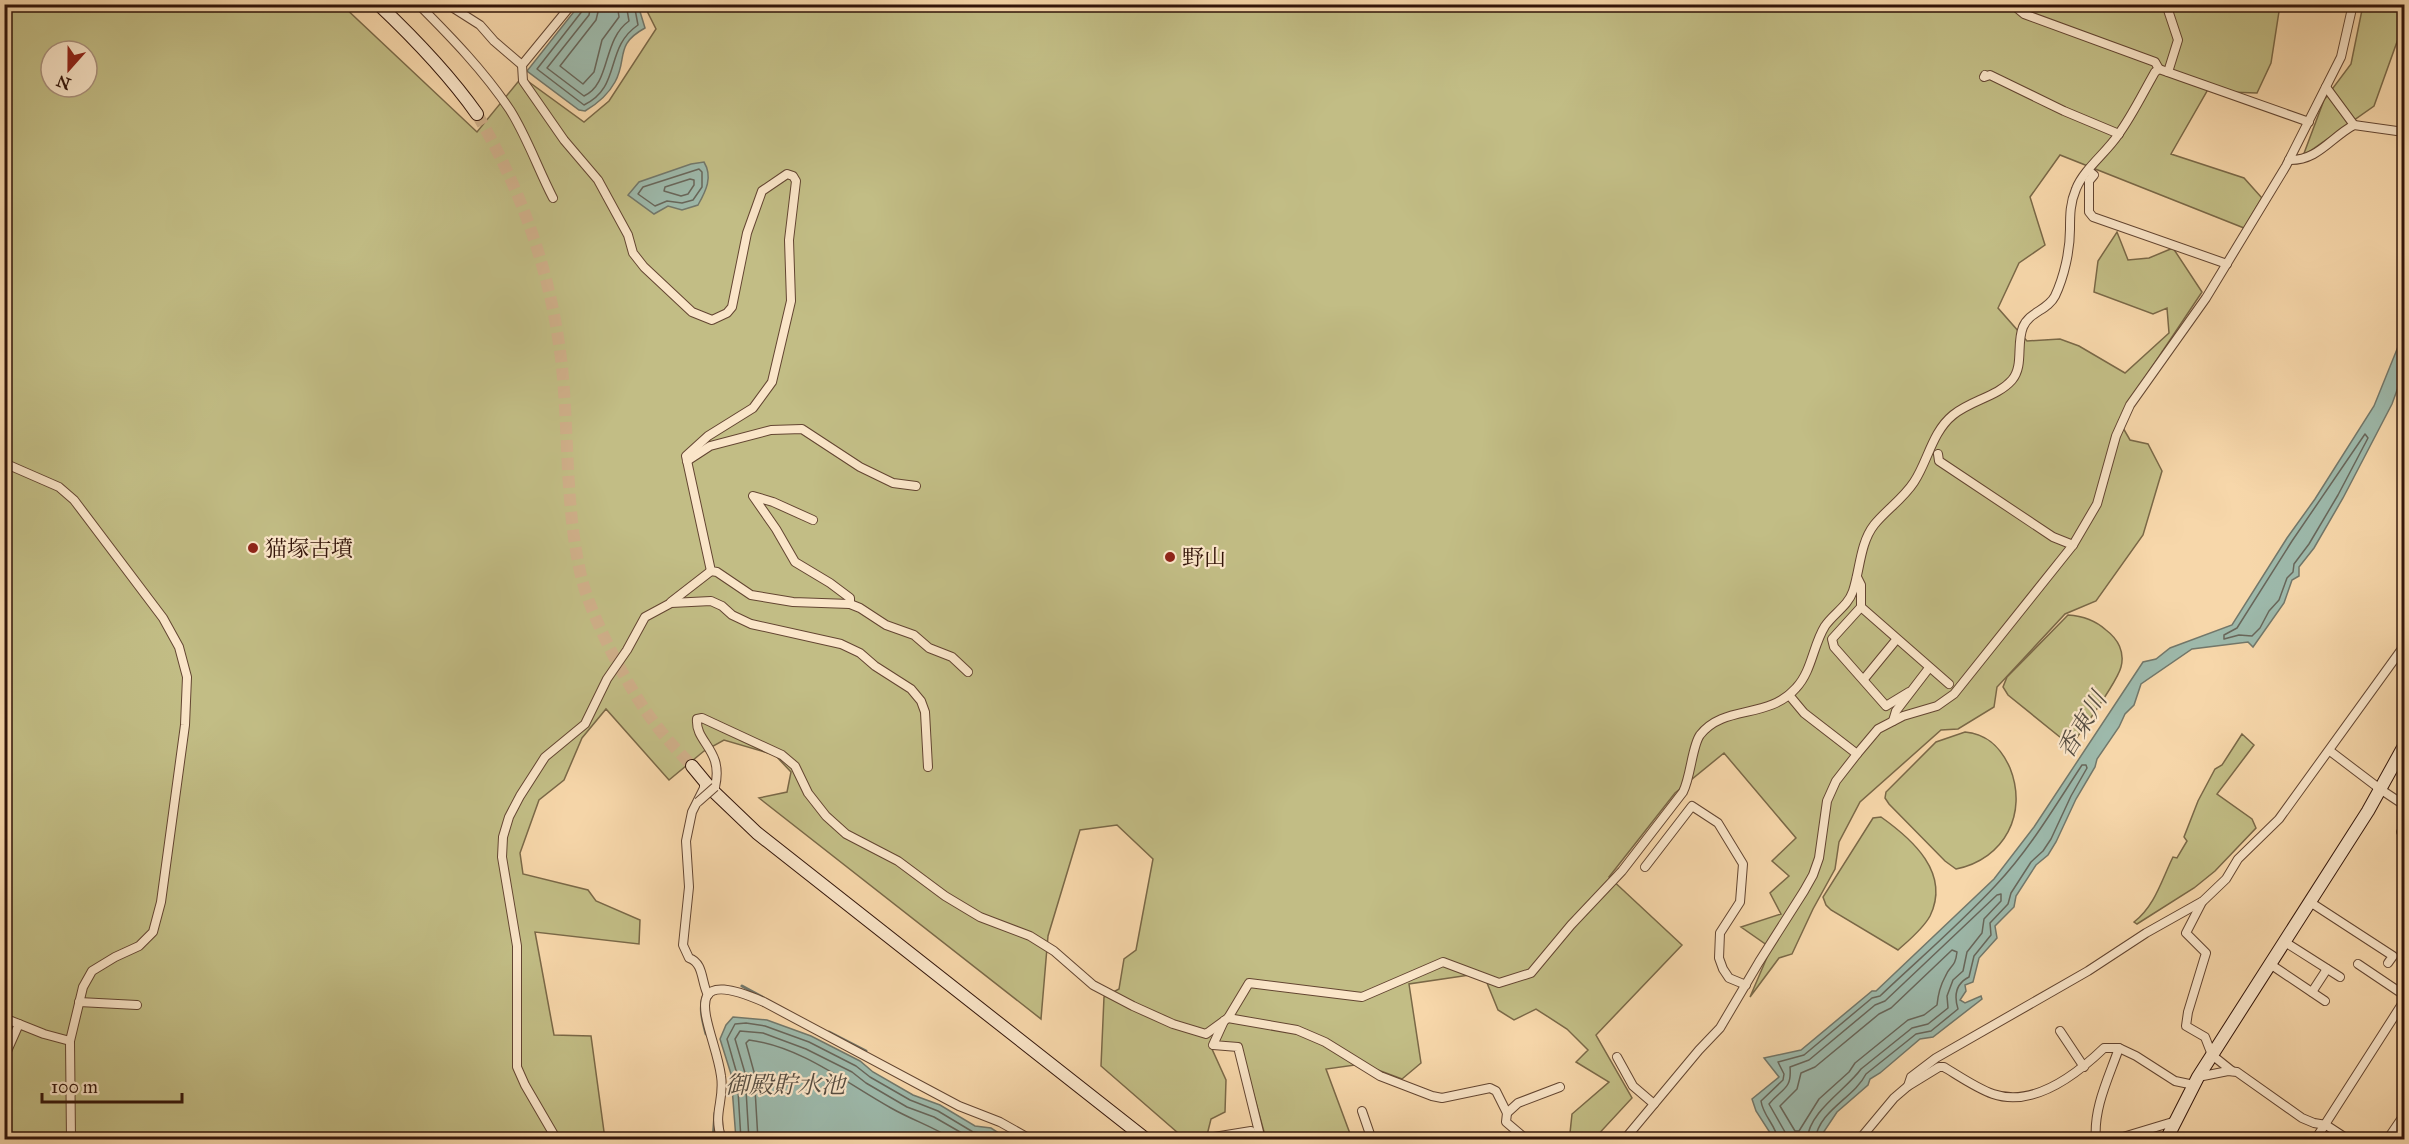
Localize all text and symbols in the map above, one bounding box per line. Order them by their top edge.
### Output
north arrow [39,39,99,99]
text: N [54,71,74,94]
place label: 猫塚古墳 [265,535,353,562]
marker: 猫塚古墳 [246,541,260,555]
place label: 野山 [1182,544,1226,571]
marker: 野山 [1163,550,1177,564]
water label: 香東川 [2051,684,2115,764]
scale bar [42,1066,182,1104]
water label: 御殿貯水池 [725,1070,848,1100]
text: 100 m [51,1076,98,1098]

